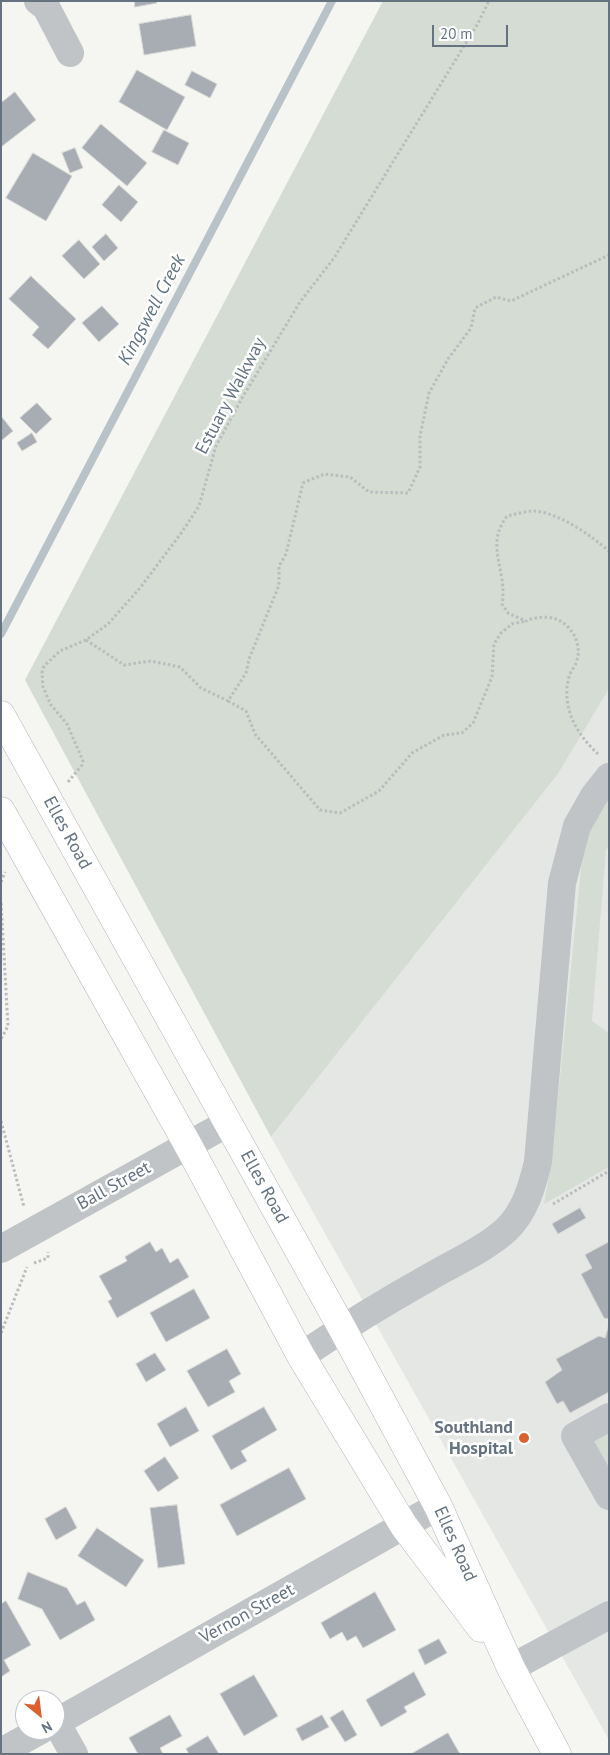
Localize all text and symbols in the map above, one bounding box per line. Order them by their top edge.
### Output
scale bar [435,15,511,47]
text: 20 m [440,24,473,43]
water label: Kingswell Creek [113,251,191,369]
street label: Estuary Walkway [191,334,271,458]
street label: Elles Road [38,793,96,873]
street label: Elles Road [235,1147,293,1227]
street label: Ball Street [73,1157,155,1215]
place label: Southland Hospital [434,1417,513,1460]
marker: Southland Hospital [517,1431,531,1445]
street label: Elles Road [429,1503,481,1585]
street label: Vernon Street [196,1579,298,1649]
north arrow [15,1690,65,1740]
text: N [38,1717,55,1737]

